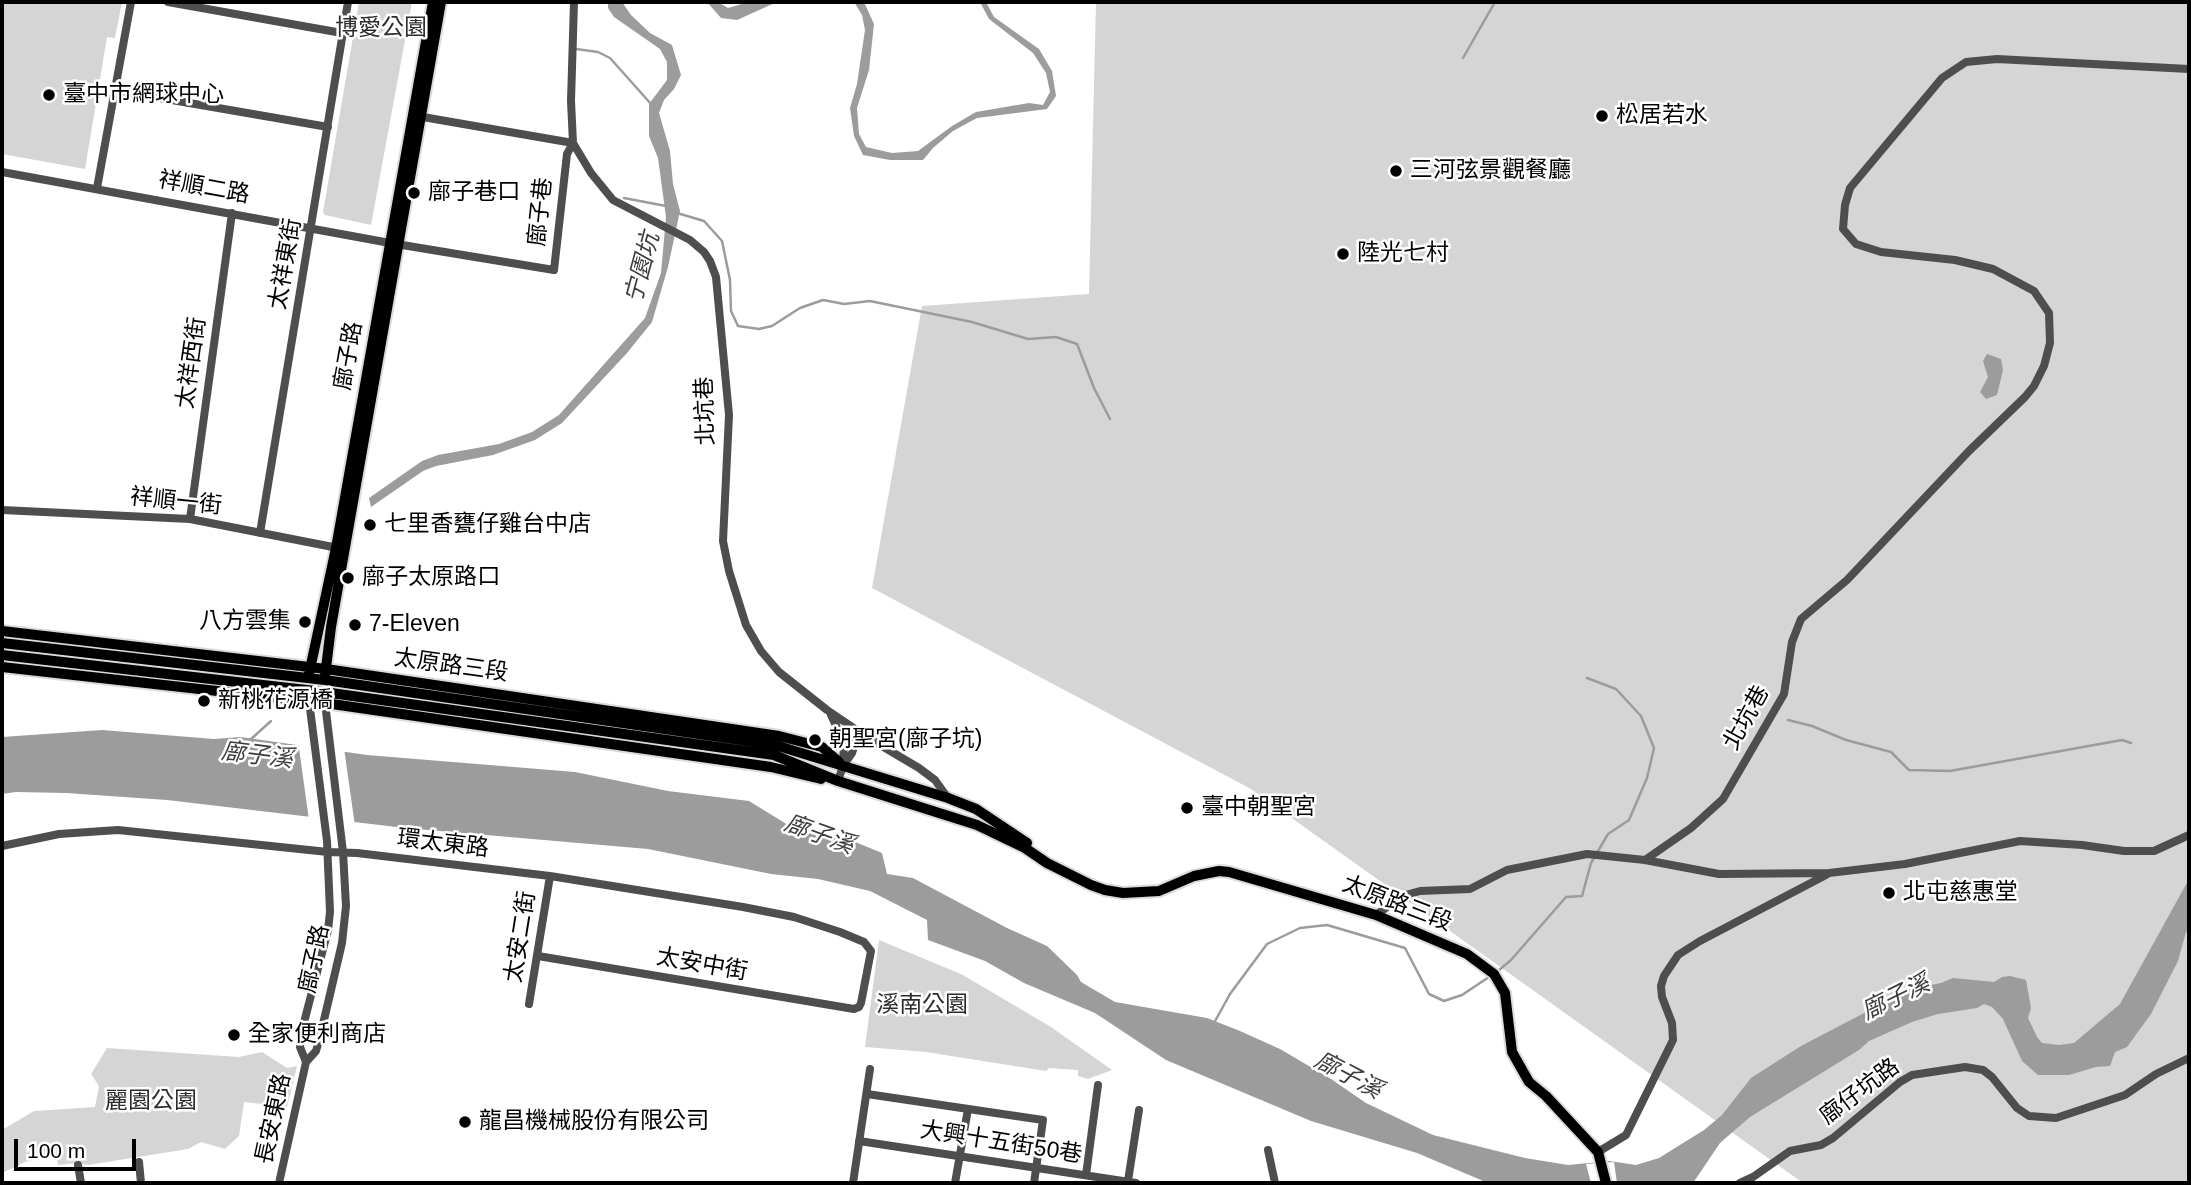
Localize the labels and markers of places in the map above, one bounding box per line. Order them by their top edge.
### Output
place label: 臺中市網球中心 [63,81,224,109]
marker: 臺中市網球中心 [41,87,57,103]
place label: 松居若水 [1616,102,1708,130]
marker: 松居若水 [1594,108,1610,124]
place label: 三河弦景觀餐廳 [1410,157,1571,185]
marker: 三河弦景觀餐廳 [1388,163,1404,179]
place label: 廍子巷口 [428,179,520,207]
marker: 廍子巷口 [406,185,422,201]
place label: 陸光七村 [1357,240,1449,268]
marker: 陸光七村 [1335,246,1351,262]
place label: 七里香甕仔雞台中店 [384,511,591,539]
marker: 七里香甕仔雞台中店 [362,517,378,533]
place label: 廍子太原路口 [362,564,500,592]
marker: 廍子太原路口 [340,570,356,586]
place label: 八方雲集 [199,608,291,636]
place label: 7-Eleven [369,611,460,639]
marker: 八方雲集 [297,614,313,630]
marker: 7-Eleven [347,617,363,633]
place label: 新桃花源橋 [218,687,333,715]
marker: 新桃花源橋 [196,693,212,709]
place label: 朝聖宮(廍子坑) [829,726,982,754]
marker: 朝聖宮(廍子坑) [807,732,823,748]
place label: 臺中朝聖宮 [1201,794,1316,822]
marker: 臺中朝聖宮 [1179,800,1195,816]
place label: 北屯慈惠堂 [1903,879,2018,907]
marker: 北屯慈惠堂 [1881,885,1897,901]
place label: 全家便利商店 [248,1021,386,1049]
marker: 全家便利商店 [226,1027,242,1043]
place label: 龍昌機械股份有限公司 [479,1108,709,1136]
marker: 龍昌機械股份有限公司 [457,1114,473,1130]

